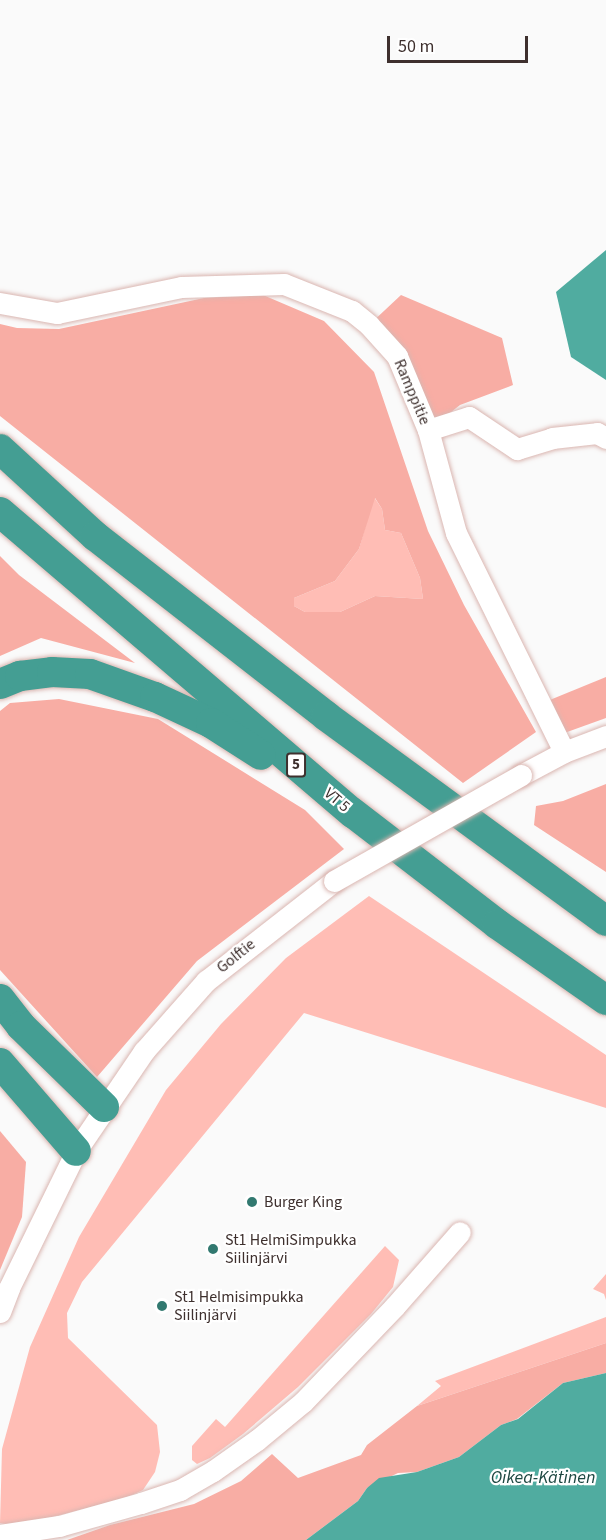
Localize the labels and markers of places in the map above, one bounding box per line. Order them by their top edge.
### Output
place label: Burger King [264,1192,342,1212]
marker: Burger King [245,1195,259,1209]
place label: St1 HelmiSimpukka Siilinjärvi [225,1230,356,1268]
marker: St1 HelmiSimpukka Siilinjärvi [206,1242,220,1256]
place label: St1 Helmisimpukka Siilinjärvi [174,1287,304,1325]
marker: St1 Helmisimpukka Siilinjärvi [155,1299,169,1313]

